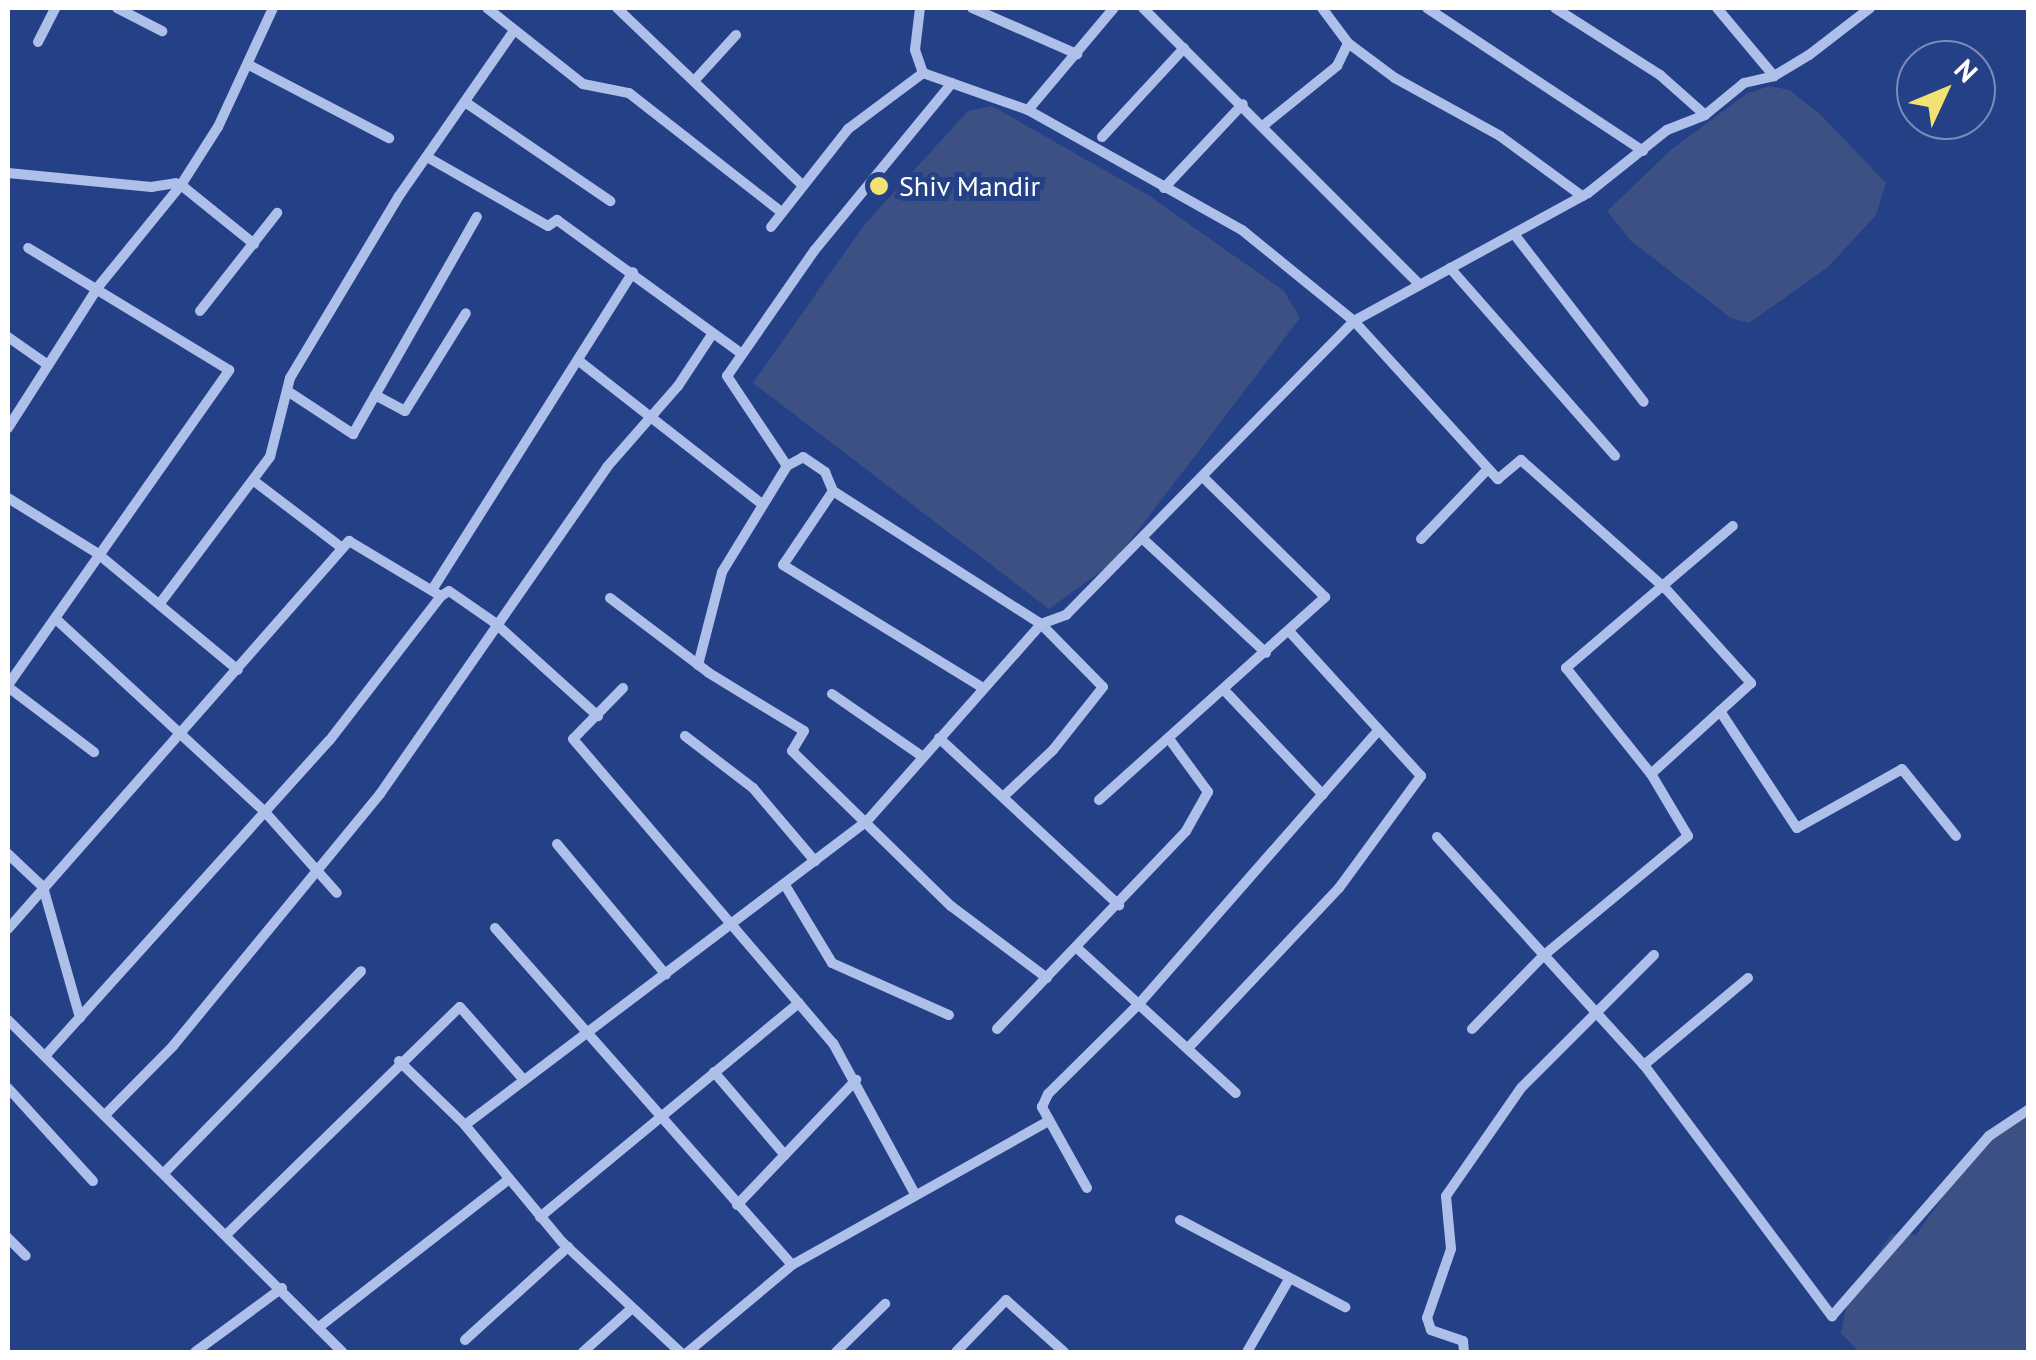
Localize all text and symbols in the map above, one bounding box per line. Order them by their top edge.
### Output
north arrow [1896,40,1996,140]
text: N [1947,51,1986,90]
place label: Shiv Mandir [899,169,1041,203]
marker: Shiv Mandir [868,175,890,197]

